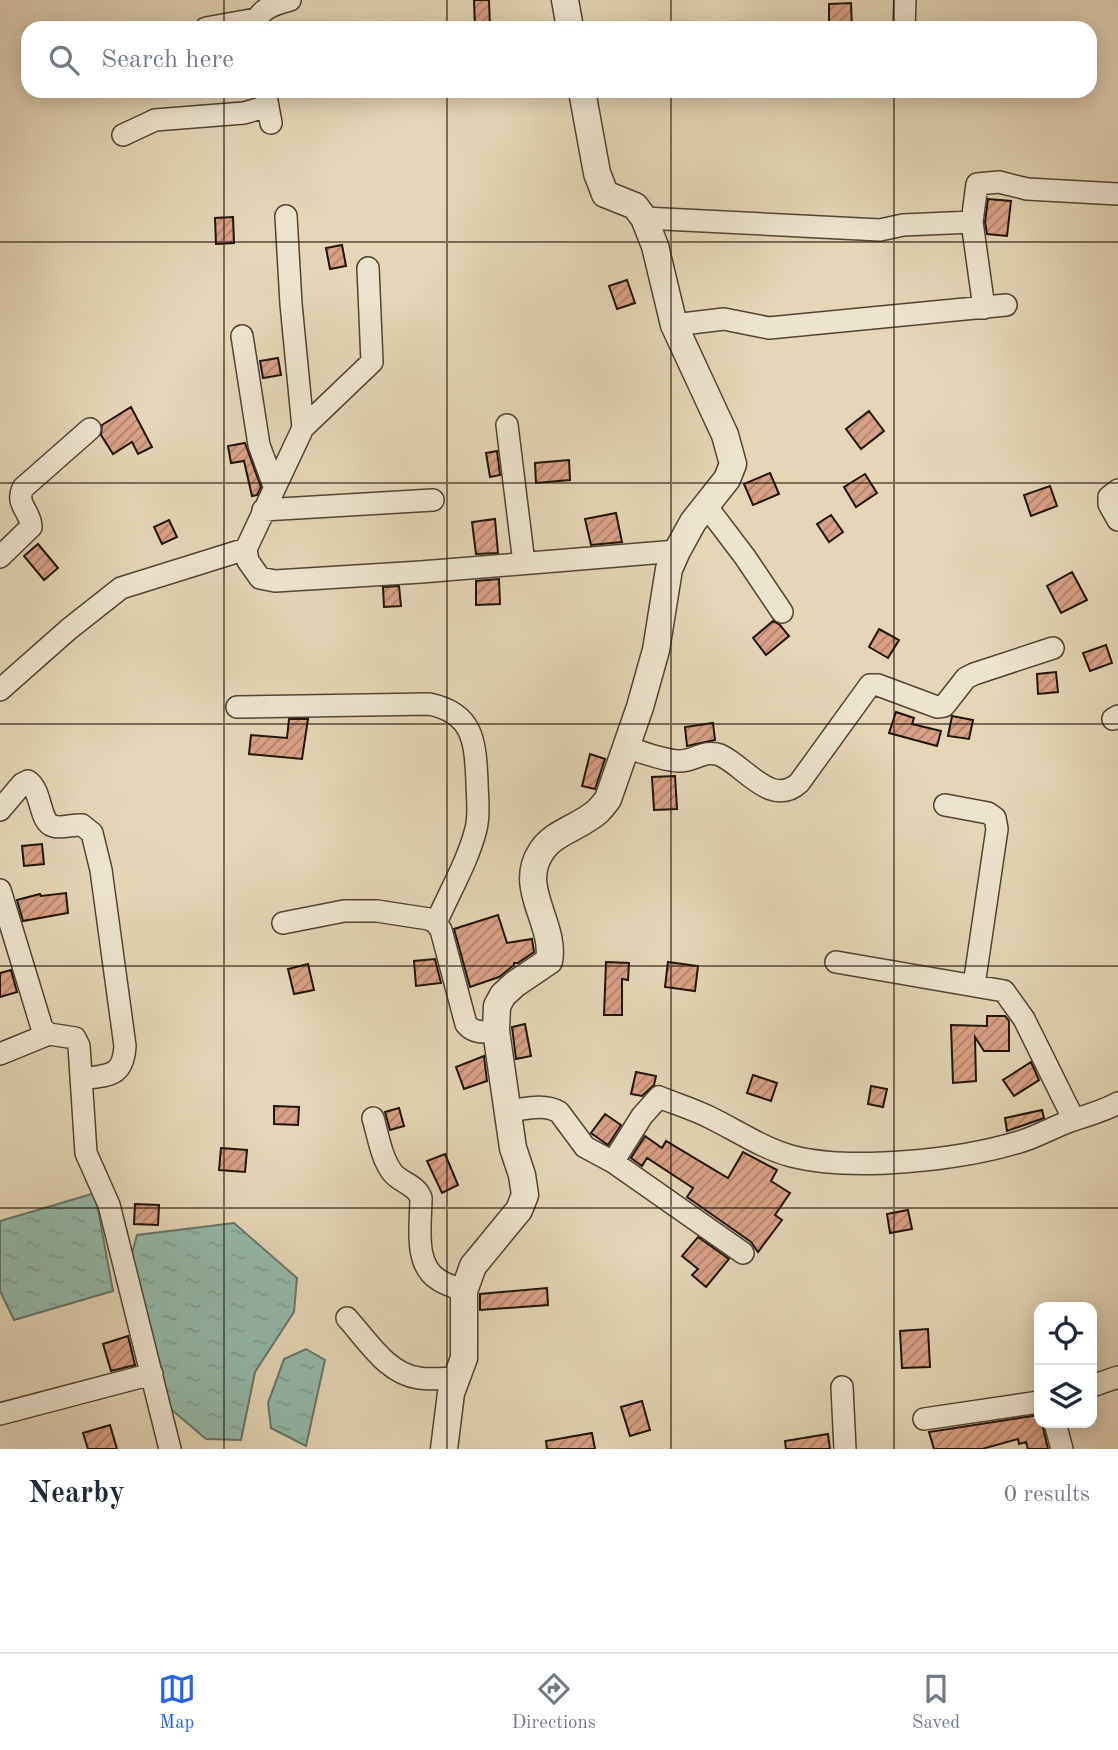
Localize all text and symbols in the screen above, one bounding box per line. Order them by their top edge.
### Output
search box [21,21,1097,98]
icon: search [45,41,83,79]
text: Search here [101,47,234,73]
map controls [1034,1302,1097,1428]
button: locate [1034,1302,1097,1365]
button: layers [1034,1365,1097,1428]
text: Nearby [28,1479,125,1509]
text: 0 results [1004,1483,1090,1506]
tab: Map [158,1670,196,1735]
tab: Directions [512,1670,596,1735]
tab: Saved [912,1670,960,1735]

